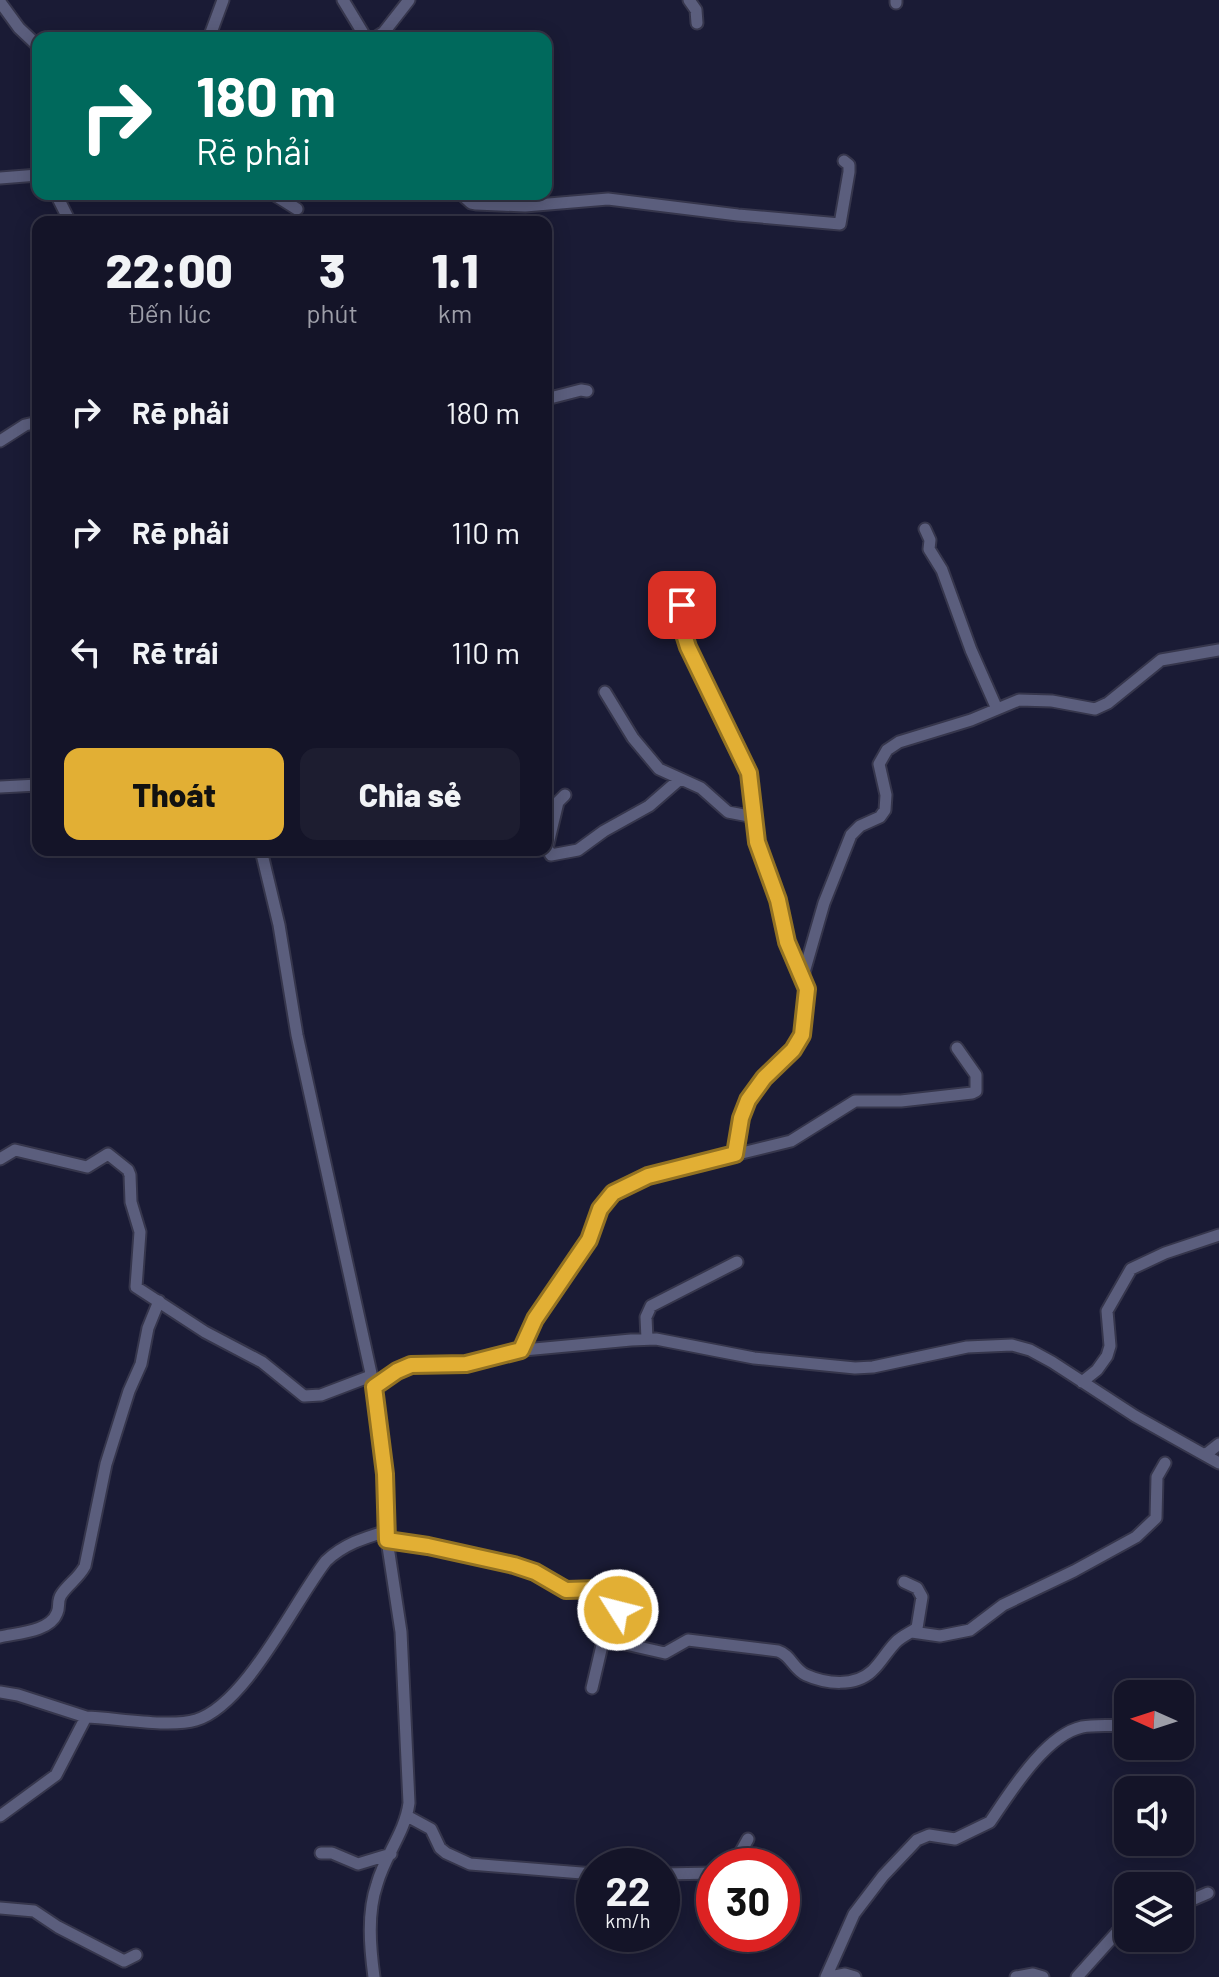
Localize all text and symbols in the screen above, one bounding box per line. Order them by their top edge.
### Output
text: 180 m [196,61,336,128]
icon: right [64,64,168,168]
text: Rẽ phải [196,129,311,172]
text: 22:00 [106,240,233,298]
text: 3 [319,240,345,298]
text: 1.1 [432,240,478,298]
text: Đến lúc [127,297,211,328]
text: phút [306,297,358,328]
text: km [438,297,472,328]
icon: right [64,390,108,434]
text: Rẽ phải [132,394,229,430]
text: 180 m [446,394,520,430]
icon: right [64,510,108,554]
text: Rẽ phải [132,514,229,550]
text: 110 m [451,514,520,550]
pin [648,571,716,639]
icon: arrive [660,583,704,627]
icon: left [64,630,108,674]
text: Rẽ trái [132,634,219,670]
text: 110 m [451,634,520,670]
button: Thoát [64,748,284,840]
button: Chia sẻ [300,748,520,840]
position arrow [576,1568,660,1652]
north arrow [1114,1680,1194,1760]
map controls [1114,1680,1194,1952]
button: sound [1114,1776,1194,1856]
speed limit sign: 30 [696,1848,800,1952]
text: 22 [606,1866,650,1914]
button: layers [1114,1872,1194,1952]
text: km/h [605,1908,651,1932]

